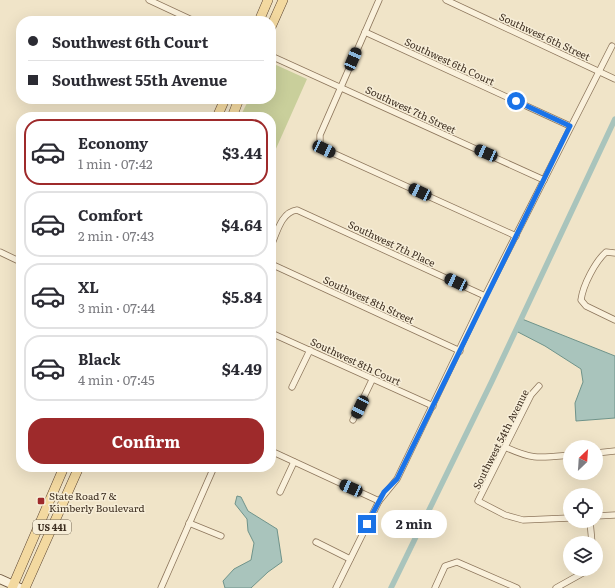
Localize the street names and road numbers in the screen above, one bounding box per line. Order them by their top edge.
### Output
street label: Southwest 6th Street [497,8,593,64]
street label: Southwest 6th Court [402,33,498,89]
street label: Southwest 7th Street [363,81,459,137]
street label: Southwest 7th Place [346,216,438,270]
street label: Southwest 8th Street [321,271,417,327]
street label: Southwest 8th Court [308,333,404,389]
street label: Southwest 54th Avenue [468,386,532,492]
road number: US 441 [33,520,71,534]

